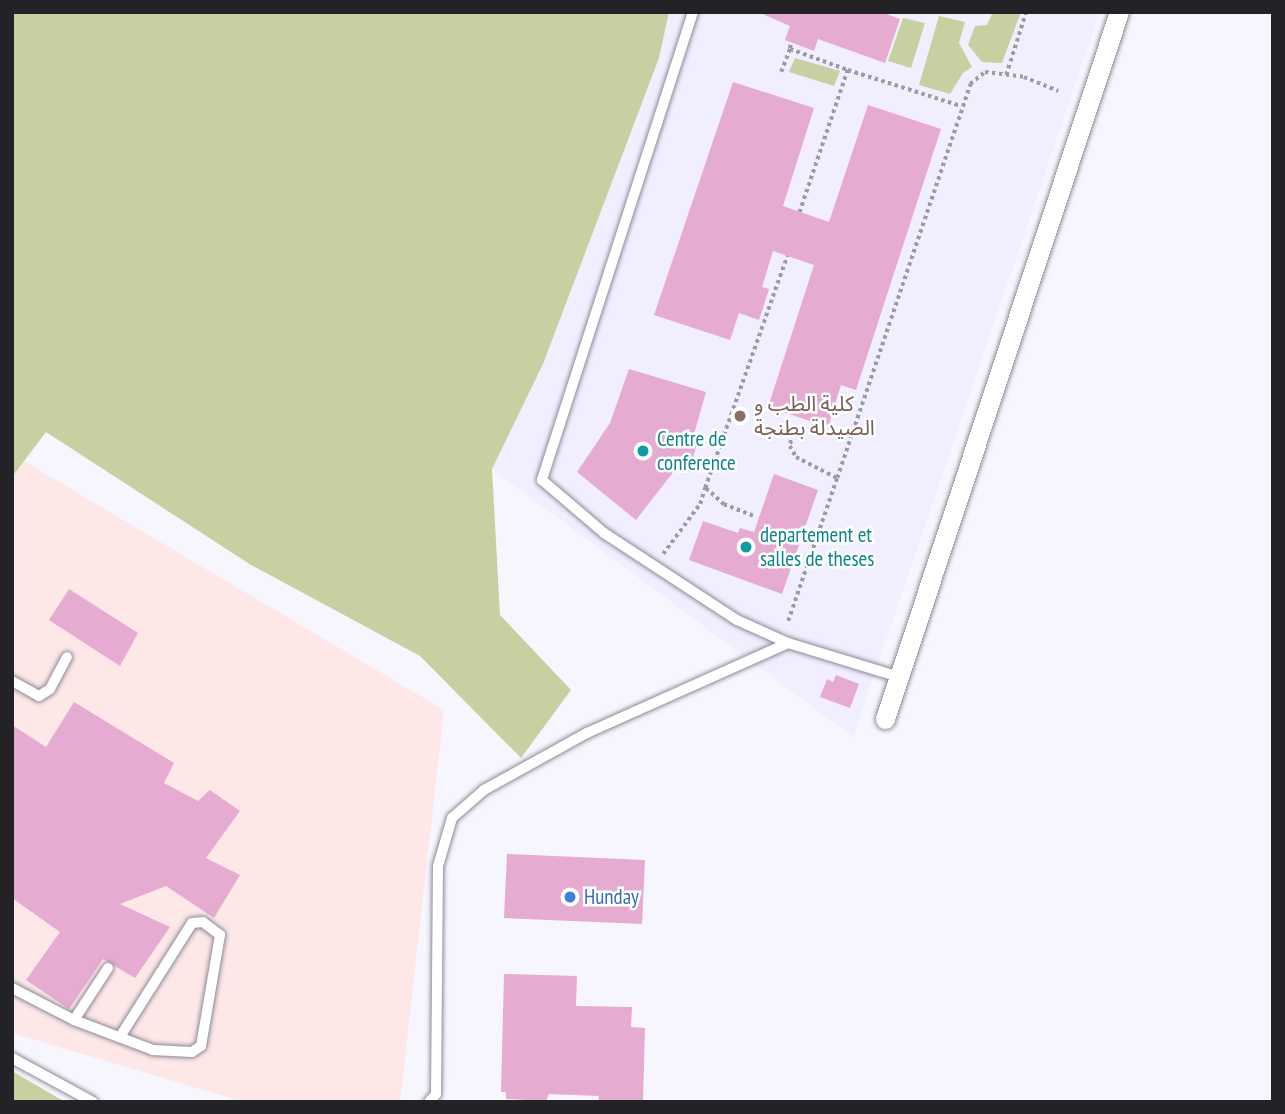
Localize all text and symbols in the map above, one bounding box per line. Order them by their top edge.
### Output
place label: كلية الطب و الصيدلة بطنجة [754,391,875,441]
marker: كلية الطب و الصيدلة بطنجة [732,408,748,424]
place label: Centre de conference [657,426,736,476]
marker: Centre de conference [635,443,651,459]
place label: departement et salles de theses [760,522,874,572]
marker: departement et salles de theses [738,539,754,555]
place label: Hunday [584,884,639,910]
marker: Hunday [562,889,578,905]

